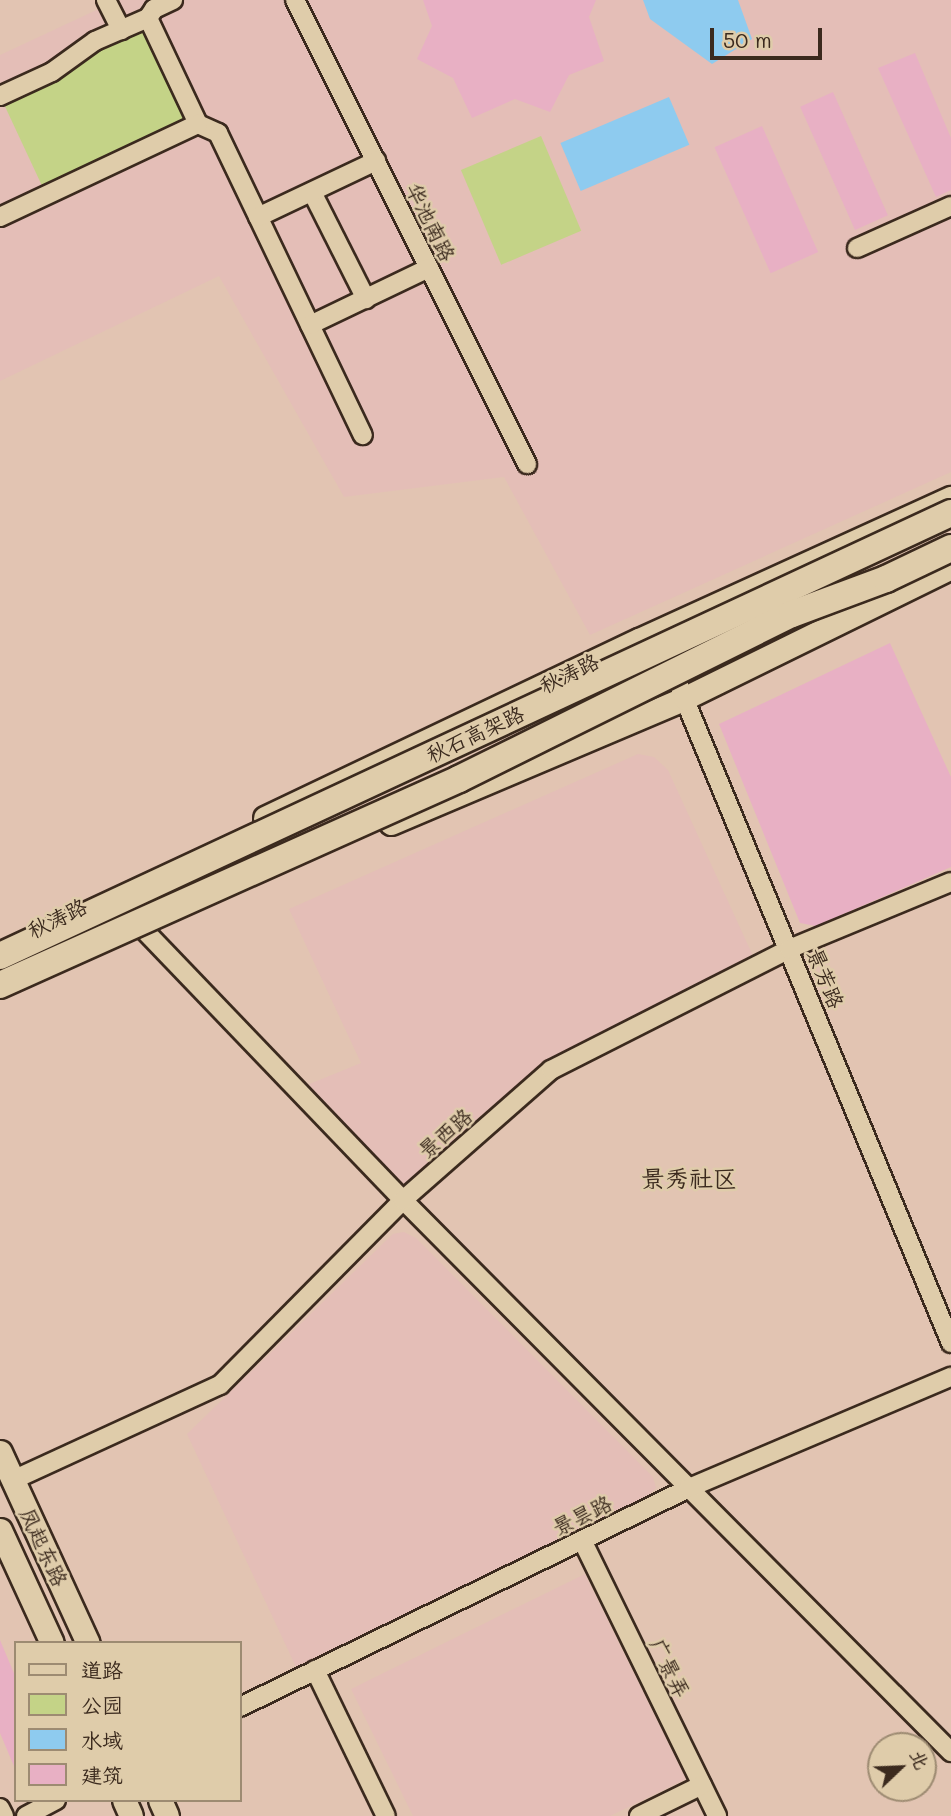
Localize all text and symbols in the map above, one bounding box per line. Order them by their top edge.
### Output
scale bar [713,14,825,58]
text: 50 m [723,26,772,53]
street label: 华池南路 [401,179,461,265]
street label: 秋涛路 [535,648,603,698]
street label: 秋石高架路 [422,700,528,768]
street label: 秋涛路 [23,893,91,943]
street label: 景芳路 [803,944,849,1012]
street label: 景西路 [413,1103,477,1163]
district label: 景秀社区 [641,1164,737,1192]
street label: 景昙路 [548,1490,616,1540]
street label: 凤起东路 [15,1504,73,1590]
street label: 广景弄 [645,1634,695,1702]
legend [14,1641,242,1802]
text: 道路 [81,1656,123,1683]
text: 公园 [81,1691,123,1718]
text: 水域 [81,1726,123,1753]
north arrow [867,1732,937,1802]
text: 北 [905,1746,935,1773]
text: 建筑 [81,1761,123,1788]

